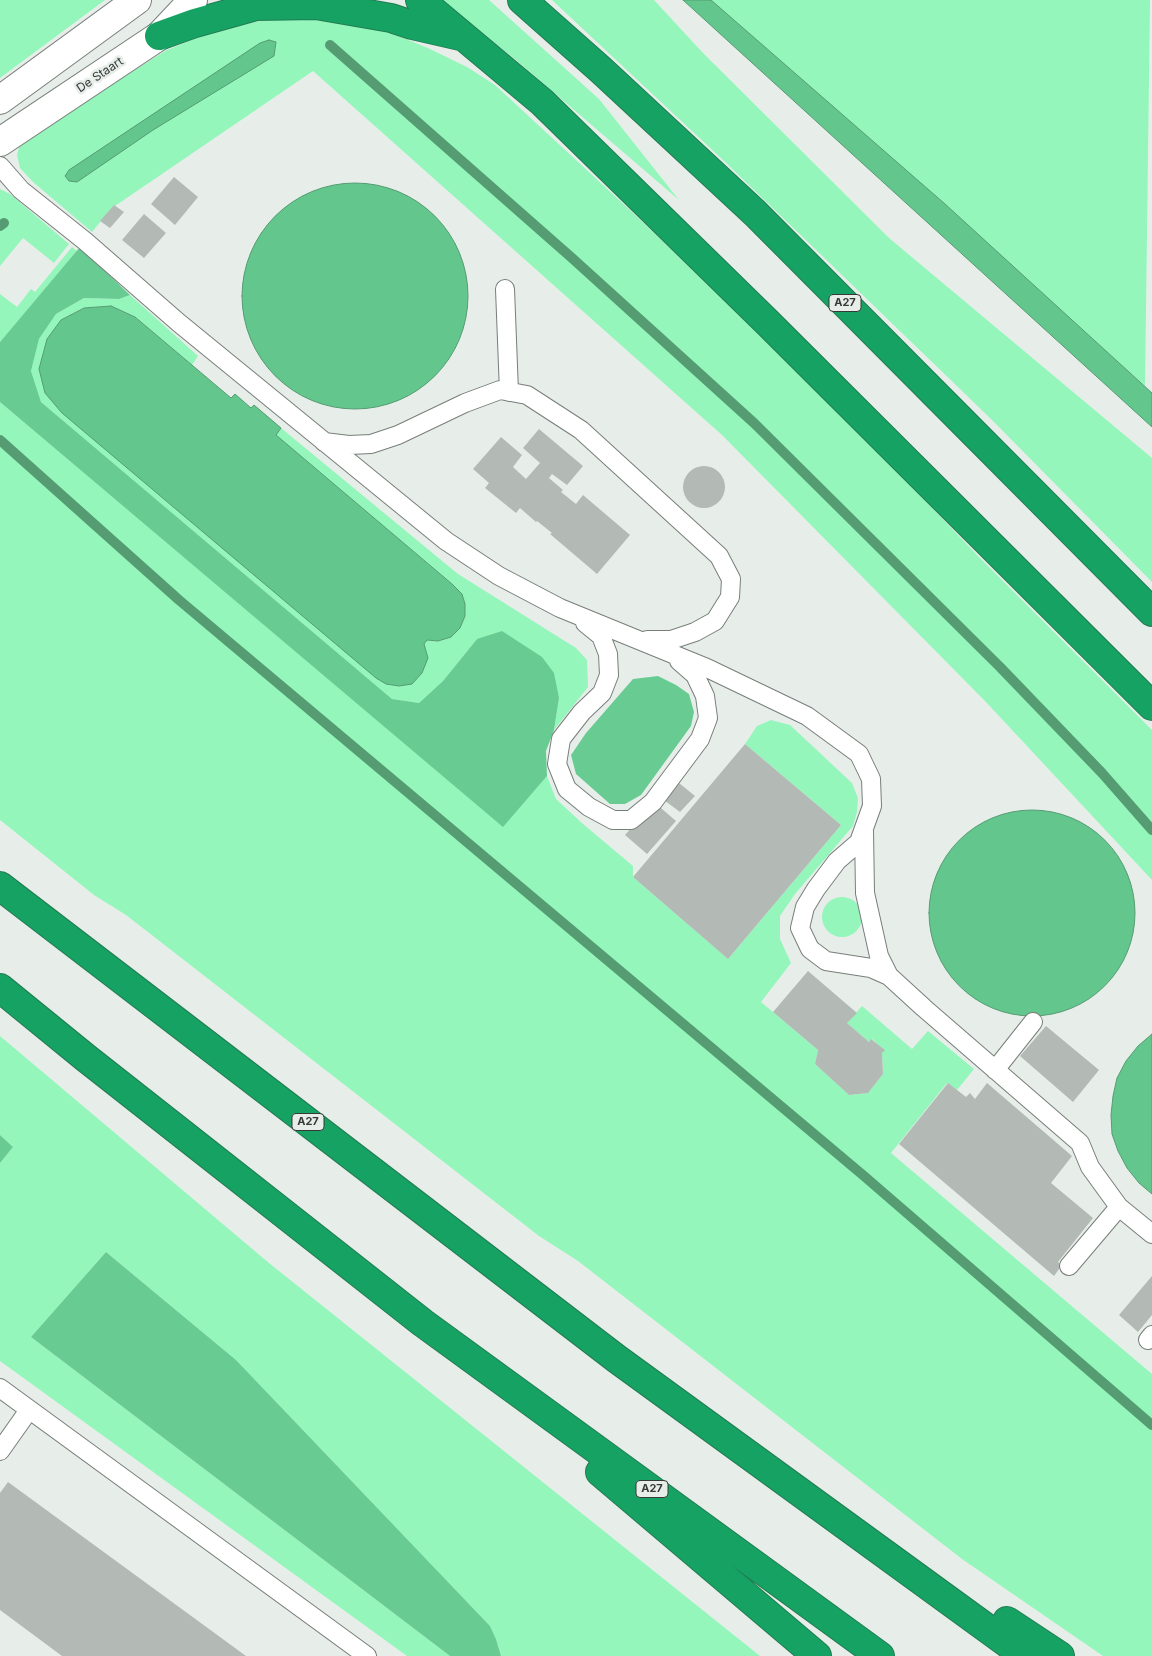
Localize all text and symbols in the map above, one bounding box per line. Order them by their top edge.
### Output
street label: De Staart [74,54,126,96]
road number: A27 [829,294,861,312]
road number: A27 [292,1114,324,1130]
road number: A27 [636,1480,668,1498]

